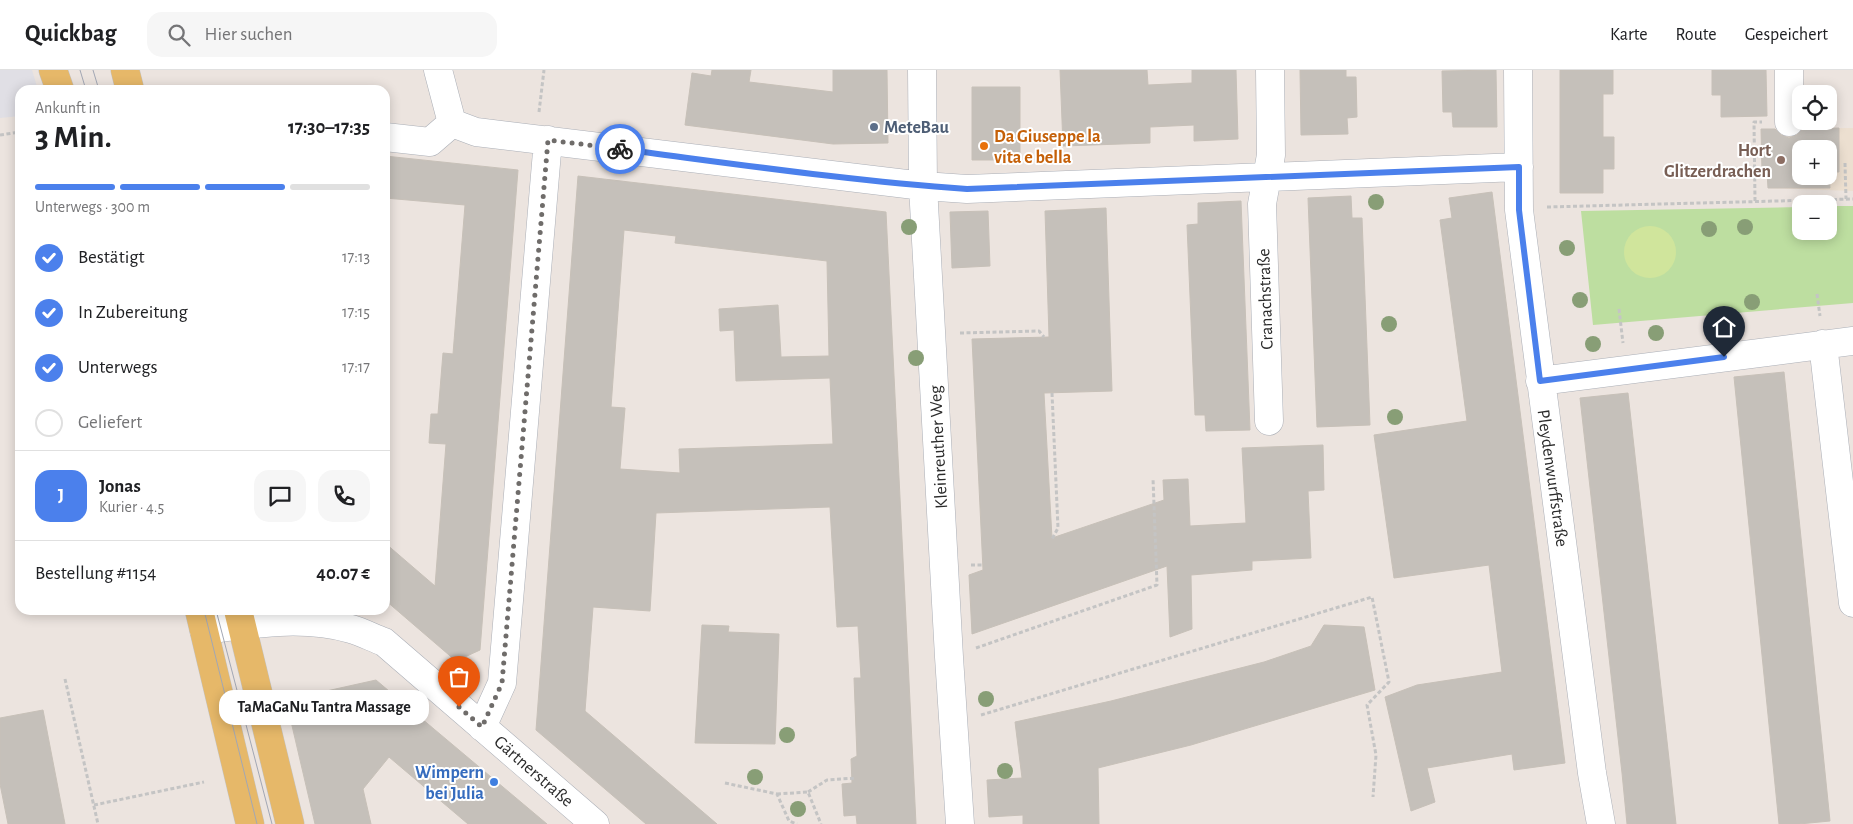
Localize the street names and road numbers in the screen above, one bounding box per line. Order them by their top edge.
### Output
street label: Cranachstraße [1255,248,1277,350]
street label: Kleinreuther Weg [927,384,951,509]
street label: Pleydenwurffstraße [1533,408,1571,548]
street label: Gärtnerstraße [490,733,576,811]

